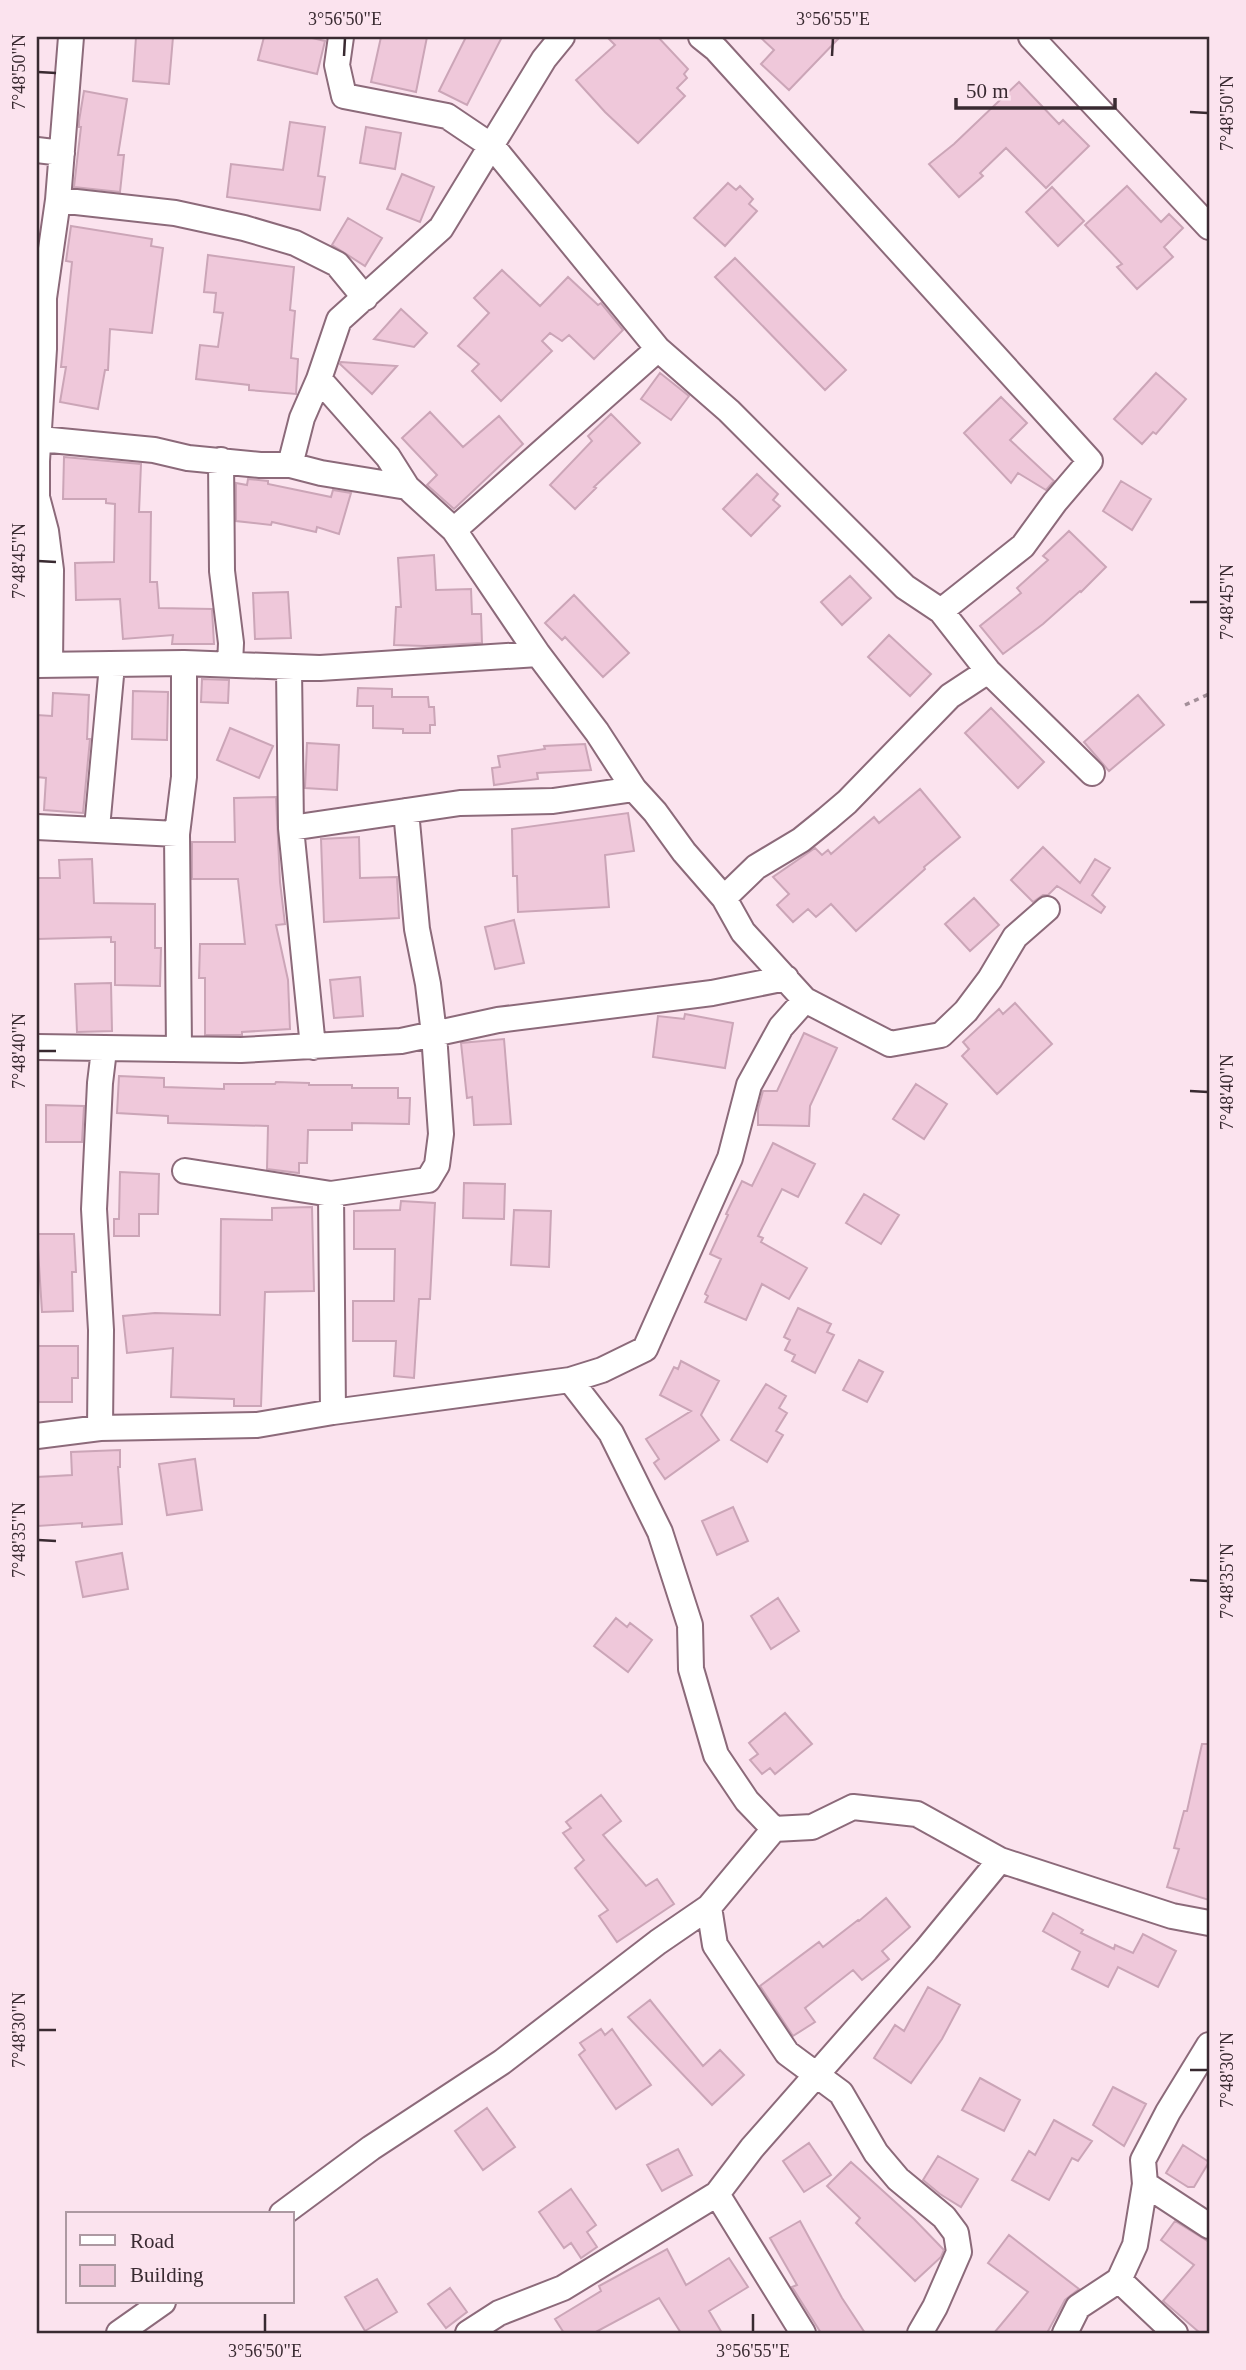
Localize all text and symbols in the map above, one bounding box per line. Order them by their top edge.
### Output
text: 3°56'50"E [308,9,382,29]
text: 3°56'55"E [796,9,870,29]
text: 7°48'50"N [9,34,29,110]
scale bar [956,66,1115,110]
text: 7°48'50"N [1217,75,1237,151]
text: 50 m [966,79,1009,103]
text: 7°48'45"N [9,523,29,599]
text: 7°48'45"N [1217,564,1237,640]
text: 7°48'40"N [9,1013,29,1089]
text: 7°48'40"N [1217,1054,1237,1130]
text: 7°48'35"N [9,1502,29,1578]
text: 7°48'35"N [1217,1543,1237,1619]
text: 7°48'30"N [9,1992,29,2068]
text: 7°48'30"N [1217,2032,1237,2108]
legend [66,2212,294,2304]
text: Road [130,2229,175,2253]
text: Building [130,2263,204,2287]
text: 3°56'50"E [228,2341,302,2361]
text: 3°56'55"E [716,2341,790,2361]

